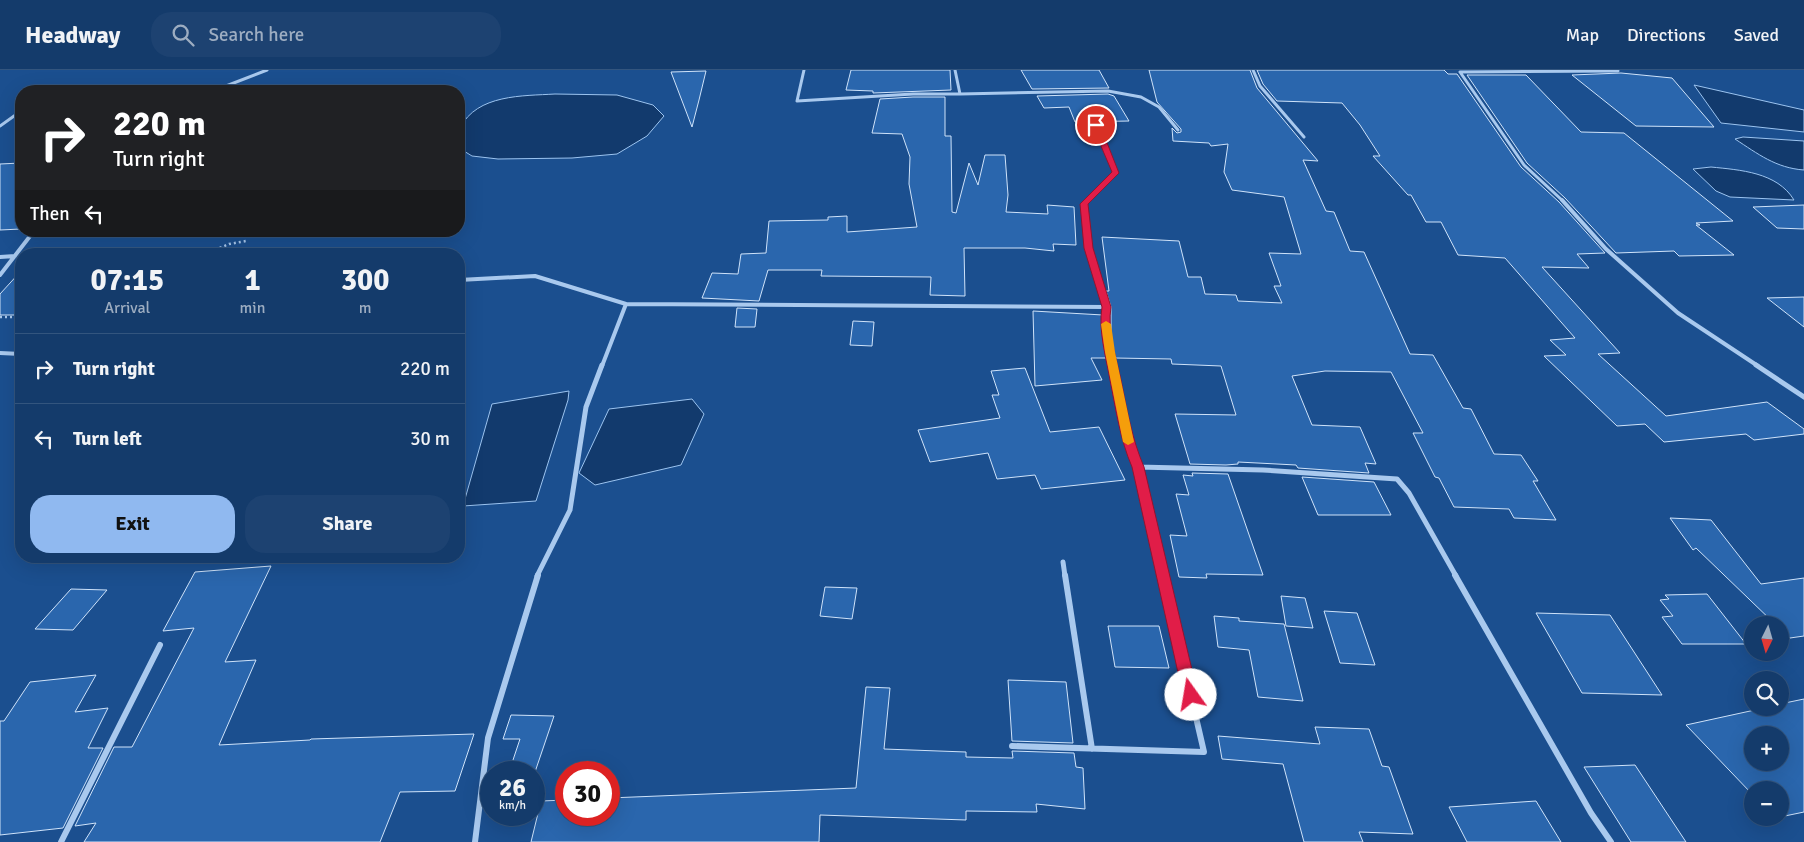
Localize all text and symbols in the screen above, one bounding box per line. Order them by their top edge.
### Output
search box [151,12,501,57]
text: Headway [25,20,121,50]
icon: search [169,21,197,49]
text: Search here [209,23,304,47]
text: Map [1566,24,1599,46]
text: Directions [1627,24,1706,46]
text: Saved [1734,24,1779,46]
text: 220 m [113,102,206,145]
pin [1075,104,1117,146]
icon: right [30,105,95,170]
icon: arrive [1082,111,1110,139]
text: Turn right [113,145,205,172]
icon: left [80,200,108,228]
text: Then [30,202,70,226]
text: 07:15 [90,262,164,299]
text: 1 [244,262,261,299]
text: 300 [341,262,389,299]
text: Arrival [104,298,150,318]
text: min [240,298,265,318]
text: m [359,298,372,318]
icon: right [30,355,58,383]
text: Turn right [73,357,155,381]
text: 220 m [400,357,450,381]
icon: left [30,425,58,453]
text: Turn left [73,427,142,451]
text: 30 m [410,427,450,451]
button: Exit [30,495,235,553]
button: Share [245,495,450,553]
north arrow [1744,616,1789,661]
map controls [1744,616,1789,826]
position arrow [1164,668,1216,720]
button: search [1744,671,1789,716]
button: + [1744,726,1789,771]
speed limit sign: 30 [555,761,620,826]
text: 26 [499,772,526,803]
button: − [1744,781,1789,826]
text: km/h [499,798,526,813]

